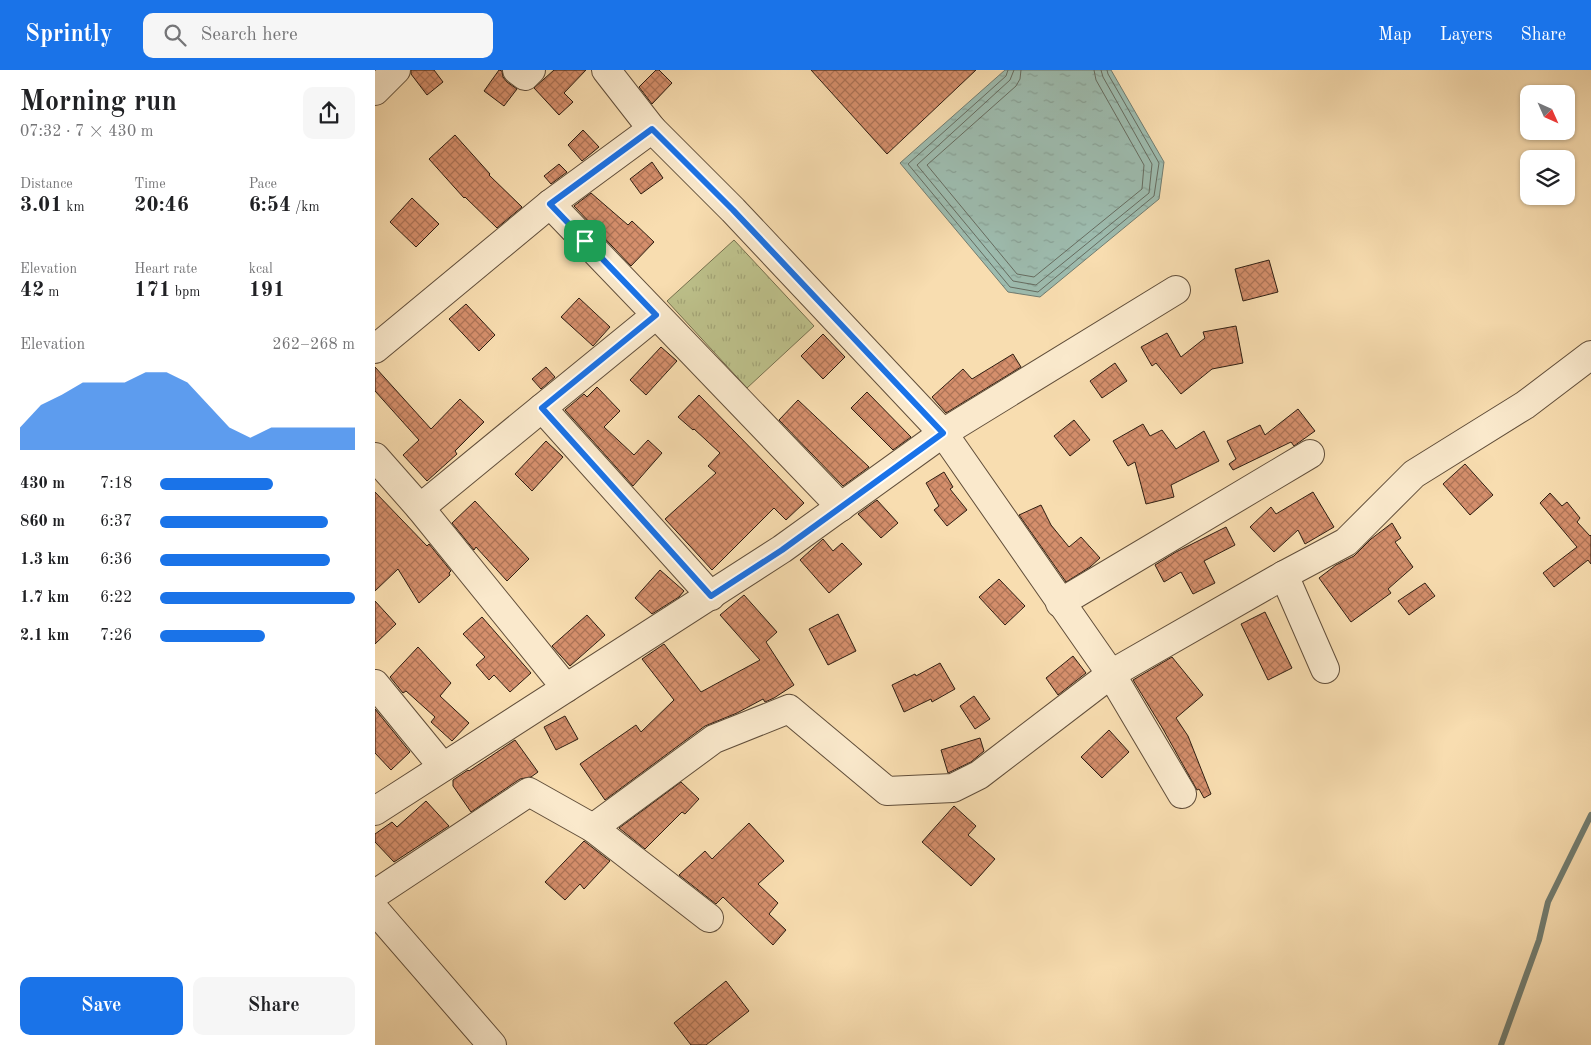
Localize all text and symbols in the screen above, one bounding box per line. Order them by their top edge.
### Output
search box [143,13,493,58]
icon: search [161,21,189,49]
text: Sprintly [25,23,113,47]
text: Search here [201,26,298,45]
text: Map [1378,26,1412,44]
text: Layers [1440,26,1492,44]
text: Share [1520,26,1566,44]
north arrow [1520,85,1575,140]
map controls [1520,85,1575,205]
button: share [303,87,355,139]
text: Morning run [20,89,177,117]
text: 07:32 · 7 × 430 m [20,124,153,140]
button: layers [1520,150,1575,205]
text: Distance [20,177,73,191]
text: Time [134,177,166,191]
text: Pace [249,177,277,191]
text: 3.01 [20,195,62,216]
text: 20:46 [134,195,189,216]
text: 6:54 [249,195,291,216]
text: km [62,200,85,214]
text: /km [291,200,320,214]
pin [564,220,606,262]
icon: arrive [571,227,599,255]
text: Elevation [20,262,77,276]
text: Heart rate [134,262,197,276]
text: kcal [249,262,273,276]
text: 42 [20,280,44,301]
text: 171 [134,280,171,301]
text: 191 [249,280,285,301]
text: m [44,285,59,299]
text: bpm [171,285,200,299]
text: Elevation [20,337,85,353]
text: 262–268 m [272,337,355,353]
text: 430 m [20,476,65,492]
text: 7:18 [100,476,132,492]
text: 860 m [20,514,65,530]
text: 6:37 [100,514,132,530]
text: 1.3 km [20,552,69,568]
text: 6:36 [100,552,132,568]
text: 1.7 km [20,590,69,606]
text: 6:22 [100,590,132,606]
text: 2.1 km [20,628,69,644]
text: 7:26 [100,628,132,644]
button: Save [20,977,183,1035]
button: Share [193,977,355,1035]

